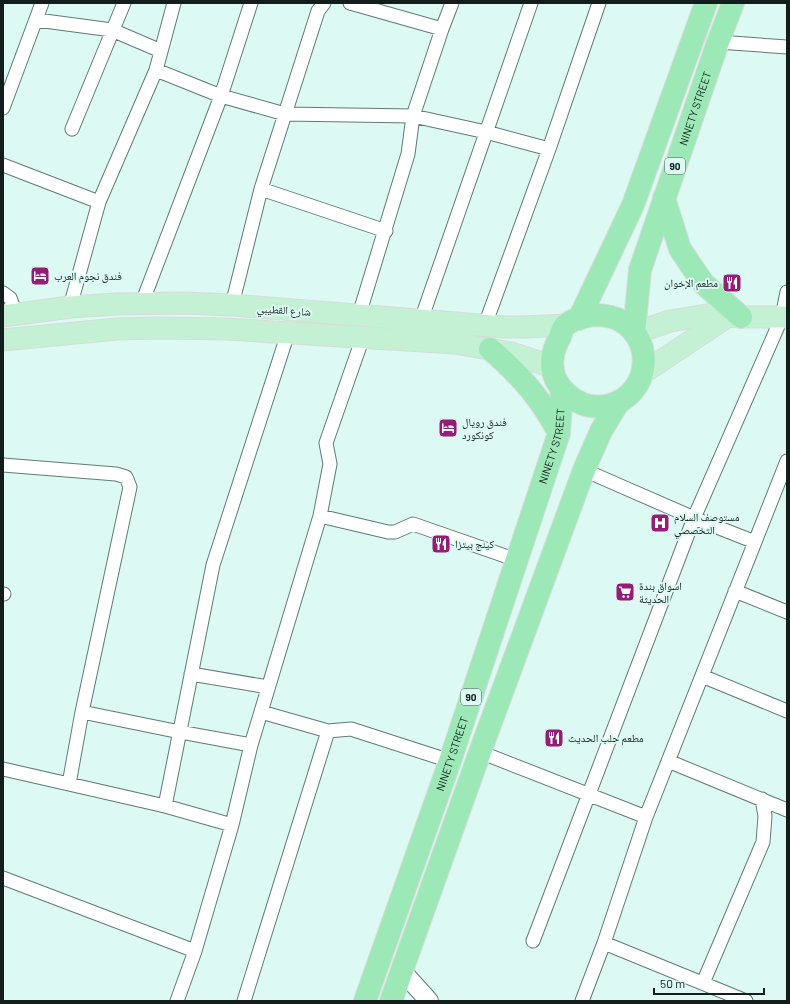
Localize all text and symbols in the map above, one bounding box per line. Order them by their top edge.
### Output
street label: NINETY STREET [676,69,714,147]
road number: 90 [665,158,685,174]
hotel icon: فندق نجوم العرب [29,265,51,287]
place label: فندق نجوم العرب [54,269,122,283]
restaurant icon: مطعم الإخوان [721,272,743,294]
place label: مطعم الإخوان [664,276,718,291]
street label: شارع القطيبي [256,301,311,321]
street label: NINETY STREET [536,408,567,485]
place label: فندق رويال كونكورد [462,415,507,441]
hotel icon: فندق رويال كونكورد [437,417,459,439]
place label: مستوصف السلام التخصصي [674,510,740,539]
hospital icon: مستوصف السلام التخصصي [649,512,671,534]
restaurant icon: كينج بيتزا [430,533,452,555]
place label: كينج بيتزا [455,537,495,551]
place label: اسواق بندة الحديثة [639,579,682,605]
supermarket icon: اسواق بندة الحديثة [614,581,636,603]
road number: 90 [461,689,481,705]
street label: NINETY STREET [433,715,470,793]
restaurant icon: مطعم حلب الحديث [543,727,565,749]
place label: مطعم حلب الحديث [568,731,644,746]
scale bar [654,970,764,996]
text: 50 m [660,976,685,990]

